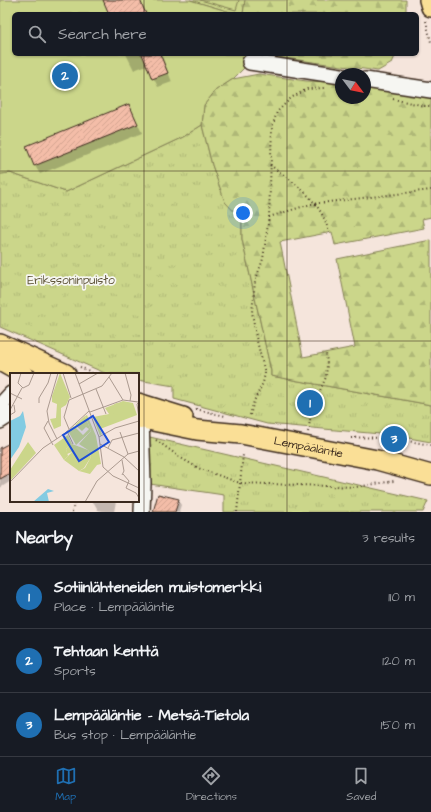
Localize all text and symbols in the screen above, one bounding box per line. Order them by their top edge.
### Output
search box [12,12,419,56]
icon: search [26,23,48,45]
text: Search here [58,24,147,45]
pin: 2 [52,61,78,91]
north arrow [335,68,371,104]
your location [233,203,253,223]
park label: Erikssoninpuisto [27,272,115,289]
inset map [10,373,139,502]
pin: 1 [297,388,323,418]
pin: 3 [381,424,407,454]
street label: Lempääläntie [272,432,345,462]
text: Nearby [16,526,73,550]
text: 3 results [362,529,415,547]
text: Sotiinlähteneiden muistomerkki [54,577,261,598]
text: 1 [28,588,30,606]
text: 110 m [388,588,415,606]
text: Place · Lempääläntie [54,598,174,616]
text: Tehtaan kenttä [54,641,158,662]
text: 2 [25,652,33,670]
text: 120 m [382,652,415,670]
text: Sports [54,662,96,680]
text: Lempääläntie - Metsä-Tietola [54,705,249,726]
text: 3 [26,716,32,734]
text: 150 m [381,716,415,734]
text: Bus stop · Lempääläntie [54,726,196,744]
tab: Map [55,765,77,804]
tab: Directions [186,765,237,804]
tab: Saved [346,765,376,804]

